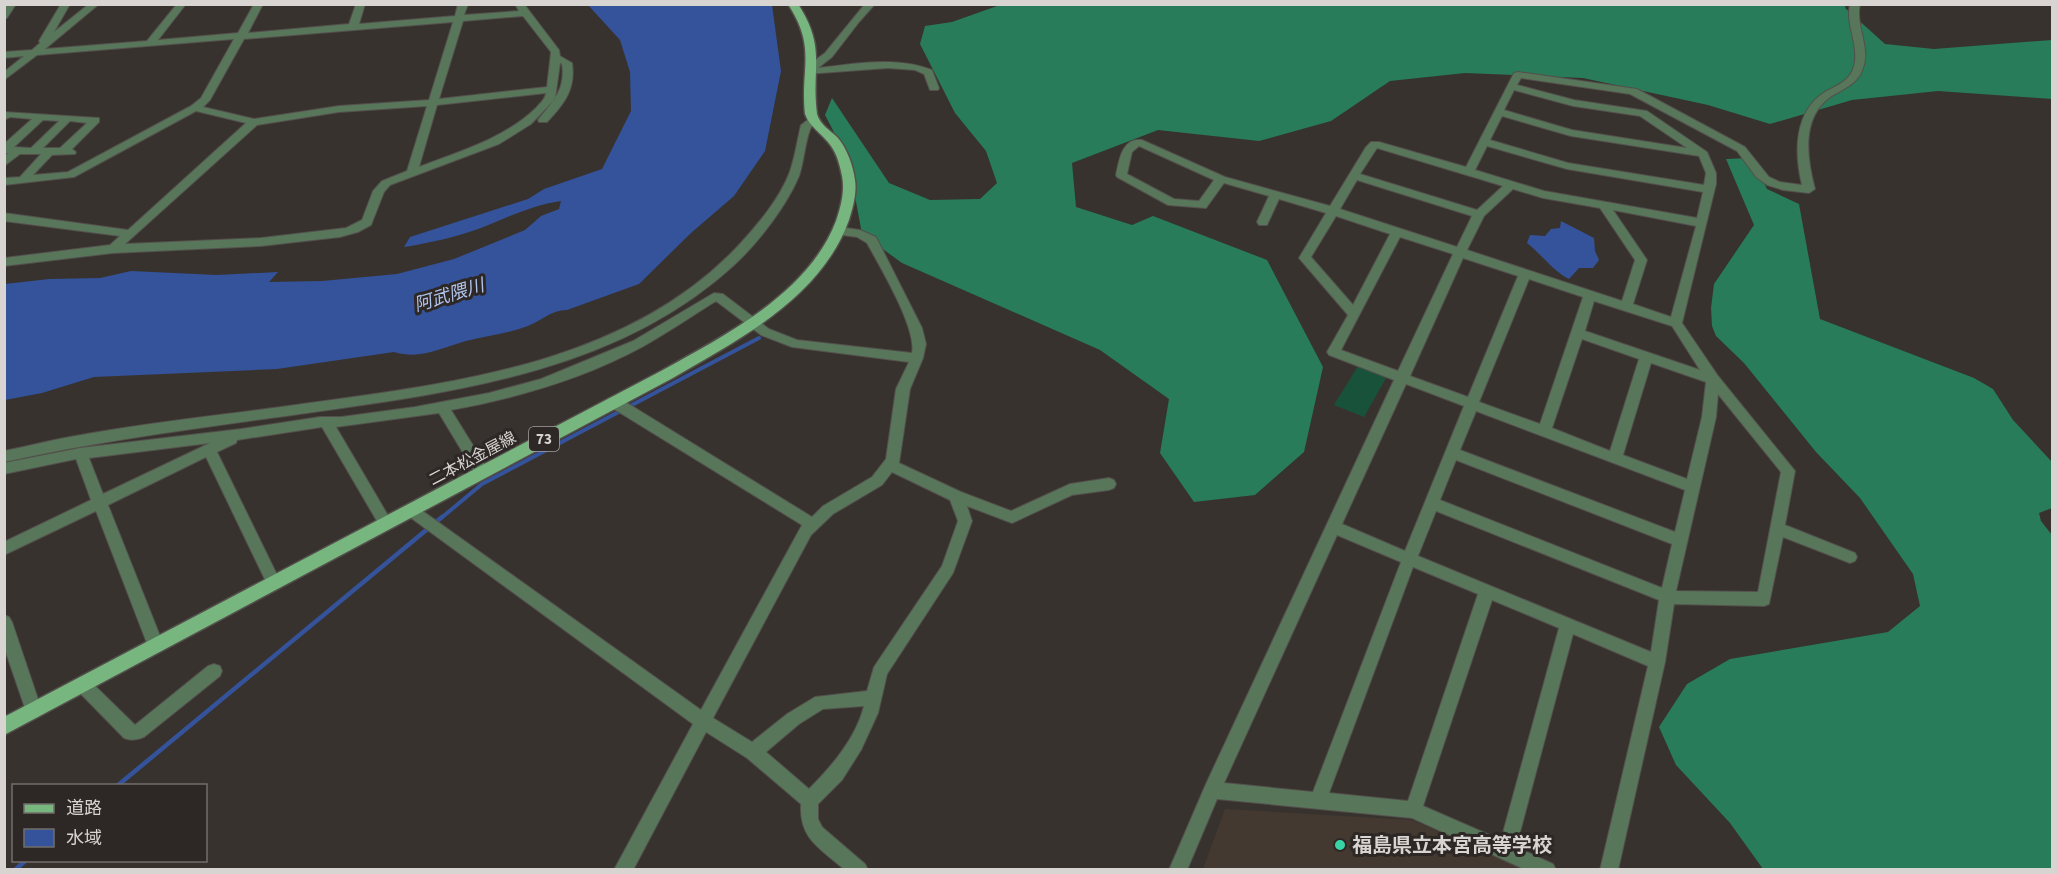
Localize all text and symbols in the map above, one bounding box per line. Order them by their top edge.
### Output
water label: 阿武隈川 [411,272,489,318]
street label: 二本松金屋線 [425,427,520,491]
road number: 73 [529,427,559,451]
legend [12,784,207,862]
text: 道路 [66,796,102,821]
text: 水域 [66,826,102,851]
place label: 福島県立本宮高等学校 [1352,832,1552,860]
marker: 福島県立本宮高等学校 [1333,838,1347,852]

